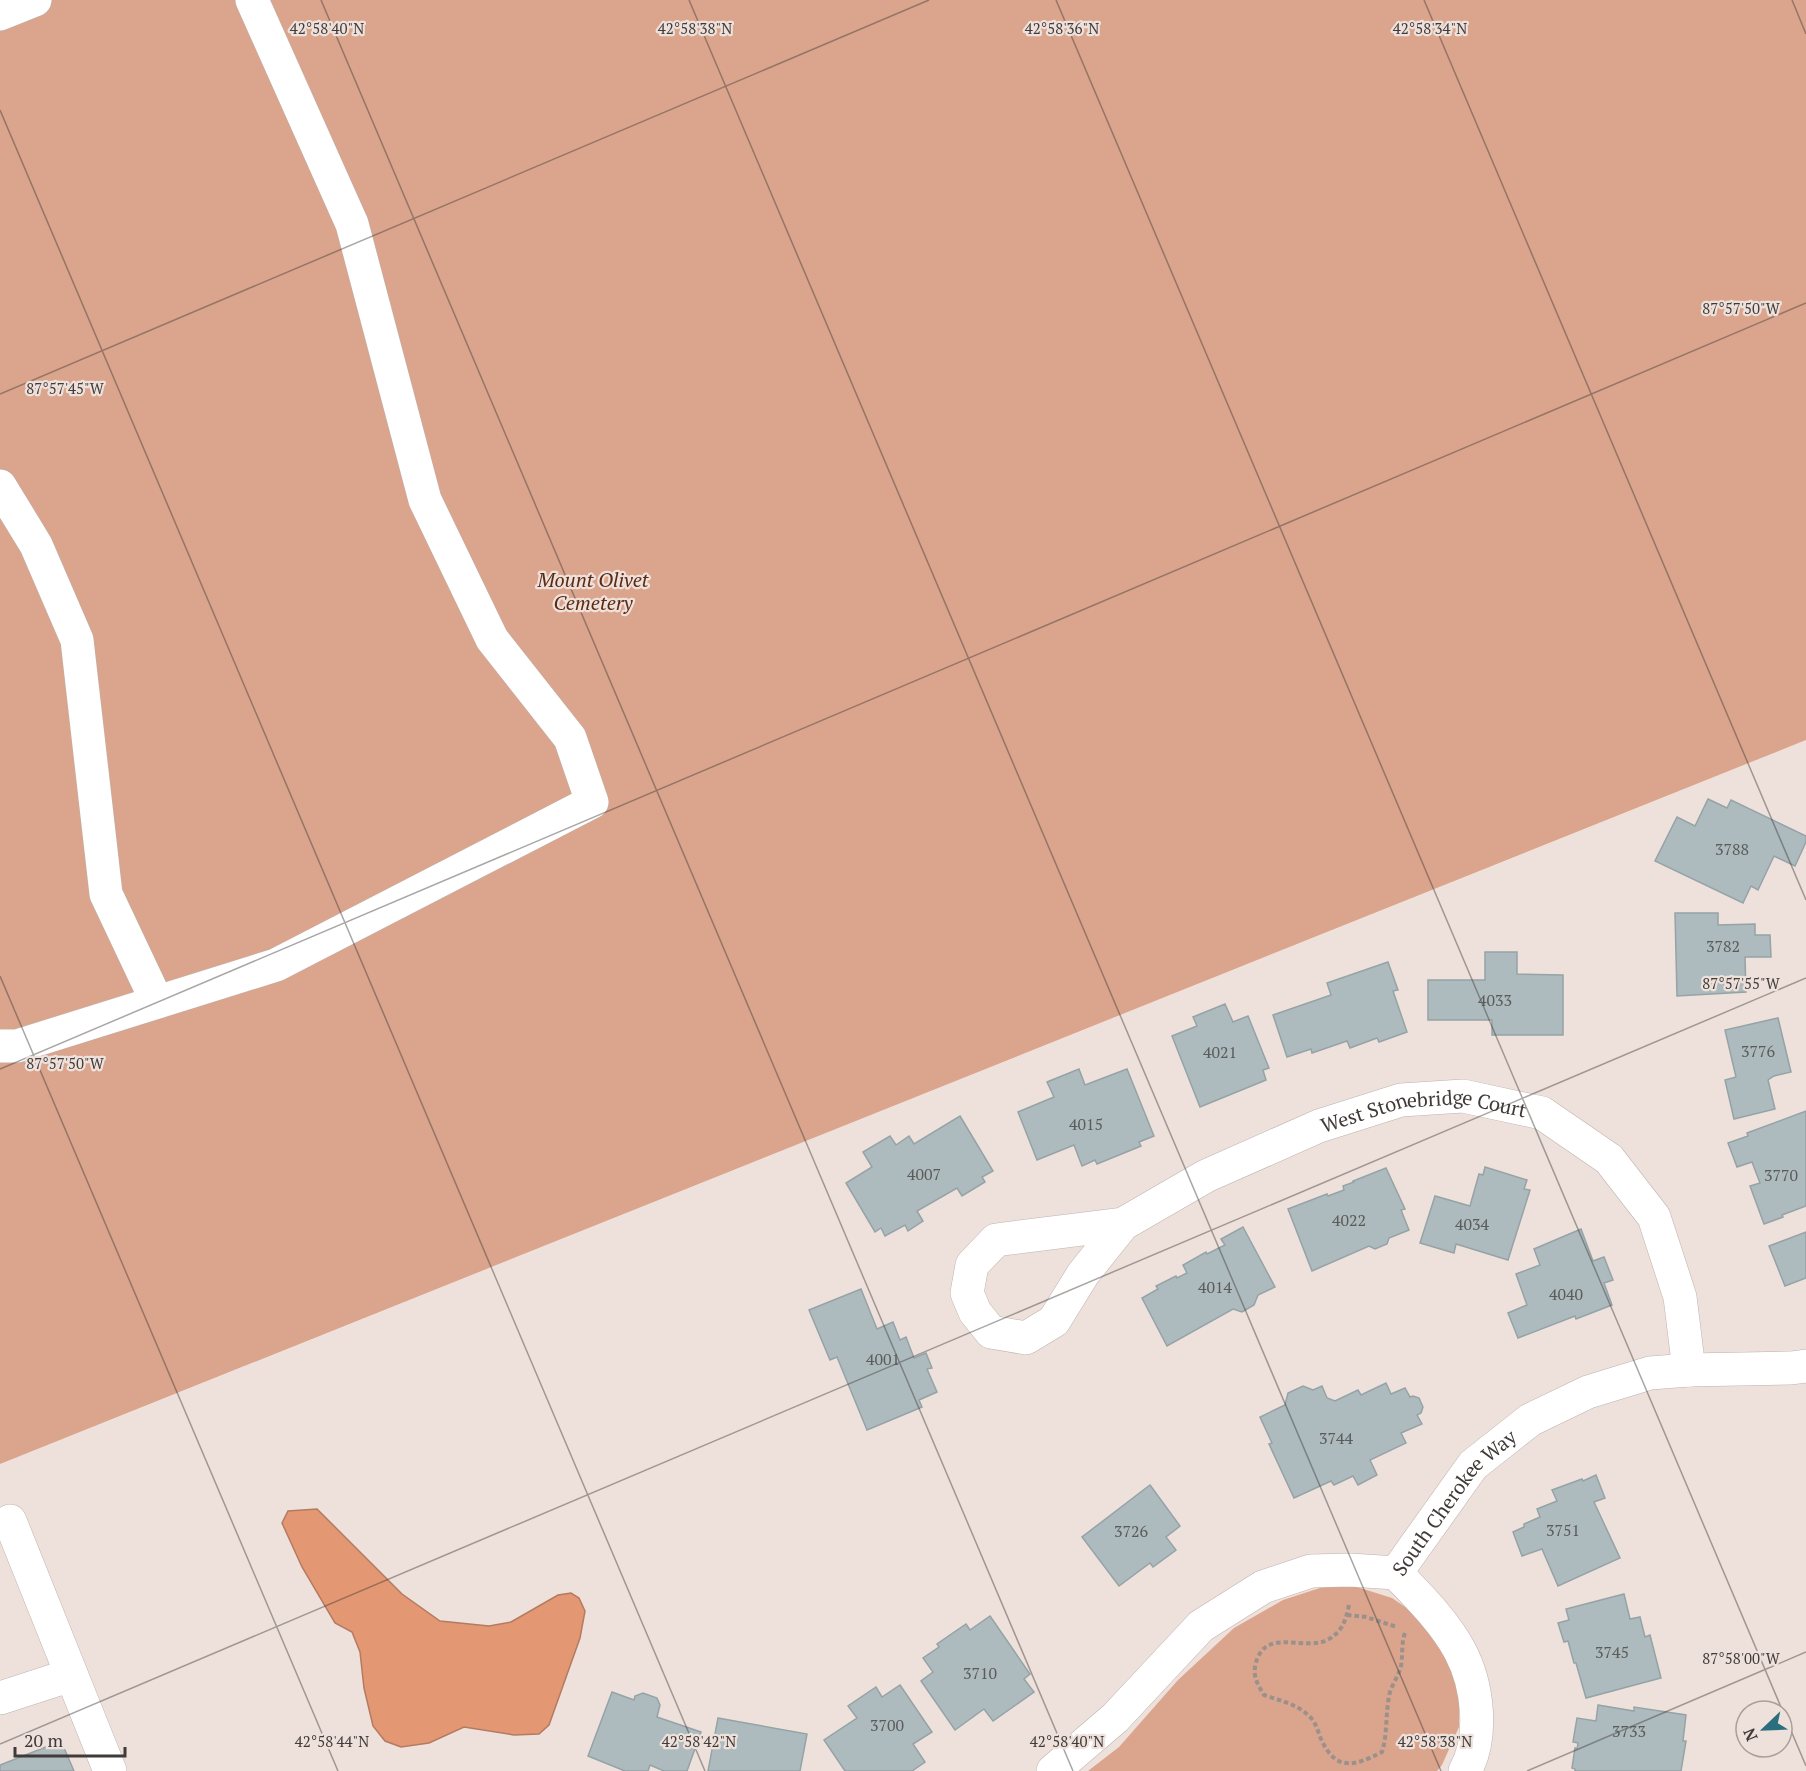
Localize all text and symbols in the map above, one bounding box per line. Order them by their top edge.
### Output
text: 42°58'40"N [290,18,364,38]
text: 42°58'38"N [658,18,732,38]
text: 42°58'36"N [1025,18,1099,38]
text: 42°58'34"N [1393,18,1467,38]
text: 87°57'50"W [1702,298,1781,318]
text: 87°57'45"W [26,378,105,398]
park label: Mount Olivet Cemetery [536,566,650,616]
house number: 3788 [1715,838,1749,860]
house number: 3782 [1706,935,1740,957]
text: 87°57'55"W [1702,973,1781,993]
house number: 4033 [1478,989,1512,1011]
house number: 3776 [1741,1040,1776,1062]
house number: 4021 [1203,1041,1237,1063]
text: 87°57'50"W [26,1053,105,1073]
street label: West Stonebridge Court [1317,1082,1530,1138]
house number: 4015 [1069,1113,1103,1135]
house number: 4007 [907,1163,941,1185]
house number: 3770 [1764,1164,1798,1186]
house number: 4022 [1332,1209,1366,1231]
house number: 4034 [1455,1213,1490,1235]
house number: 4014 [1198,1276,1233,1298]
house number: 4040 [1549,1283,1583,1305]
house number: 4001 [866,1348,900,1370]
street label: South Cherokee Way [1385,1422,1522,1581]
house number: 3744 [1319,1427,1354,1449]
house number: 3751 [1546,1519,1580,1541]
house number: 3726 [1114,1520,1149,1542]
house number: 3745 [1595,1641,1629,1663]
text: 87°58'00"W [1702,1648,1781,1668]
house number: 3710 [963,1662,997,1684]
north arrow [1734,1699,1794,1759]
house number: 3700 [870,1714,904,1736]
scale bar [15,1720,124,1758]
house number: 3733 [1612,1720,1646,1742]
text: N [1738,1725,1763,1745]
text: 20 m [24,1728,64,1752]
text: 42°58'44"N [295,1731,369,1751]
text: 42°58'42"N [662,1731,736,1751]
text: 42°58'40"N [1030,1731,1104,1751]
text: 42°58'38"N [1398,1731,1472,1751]

